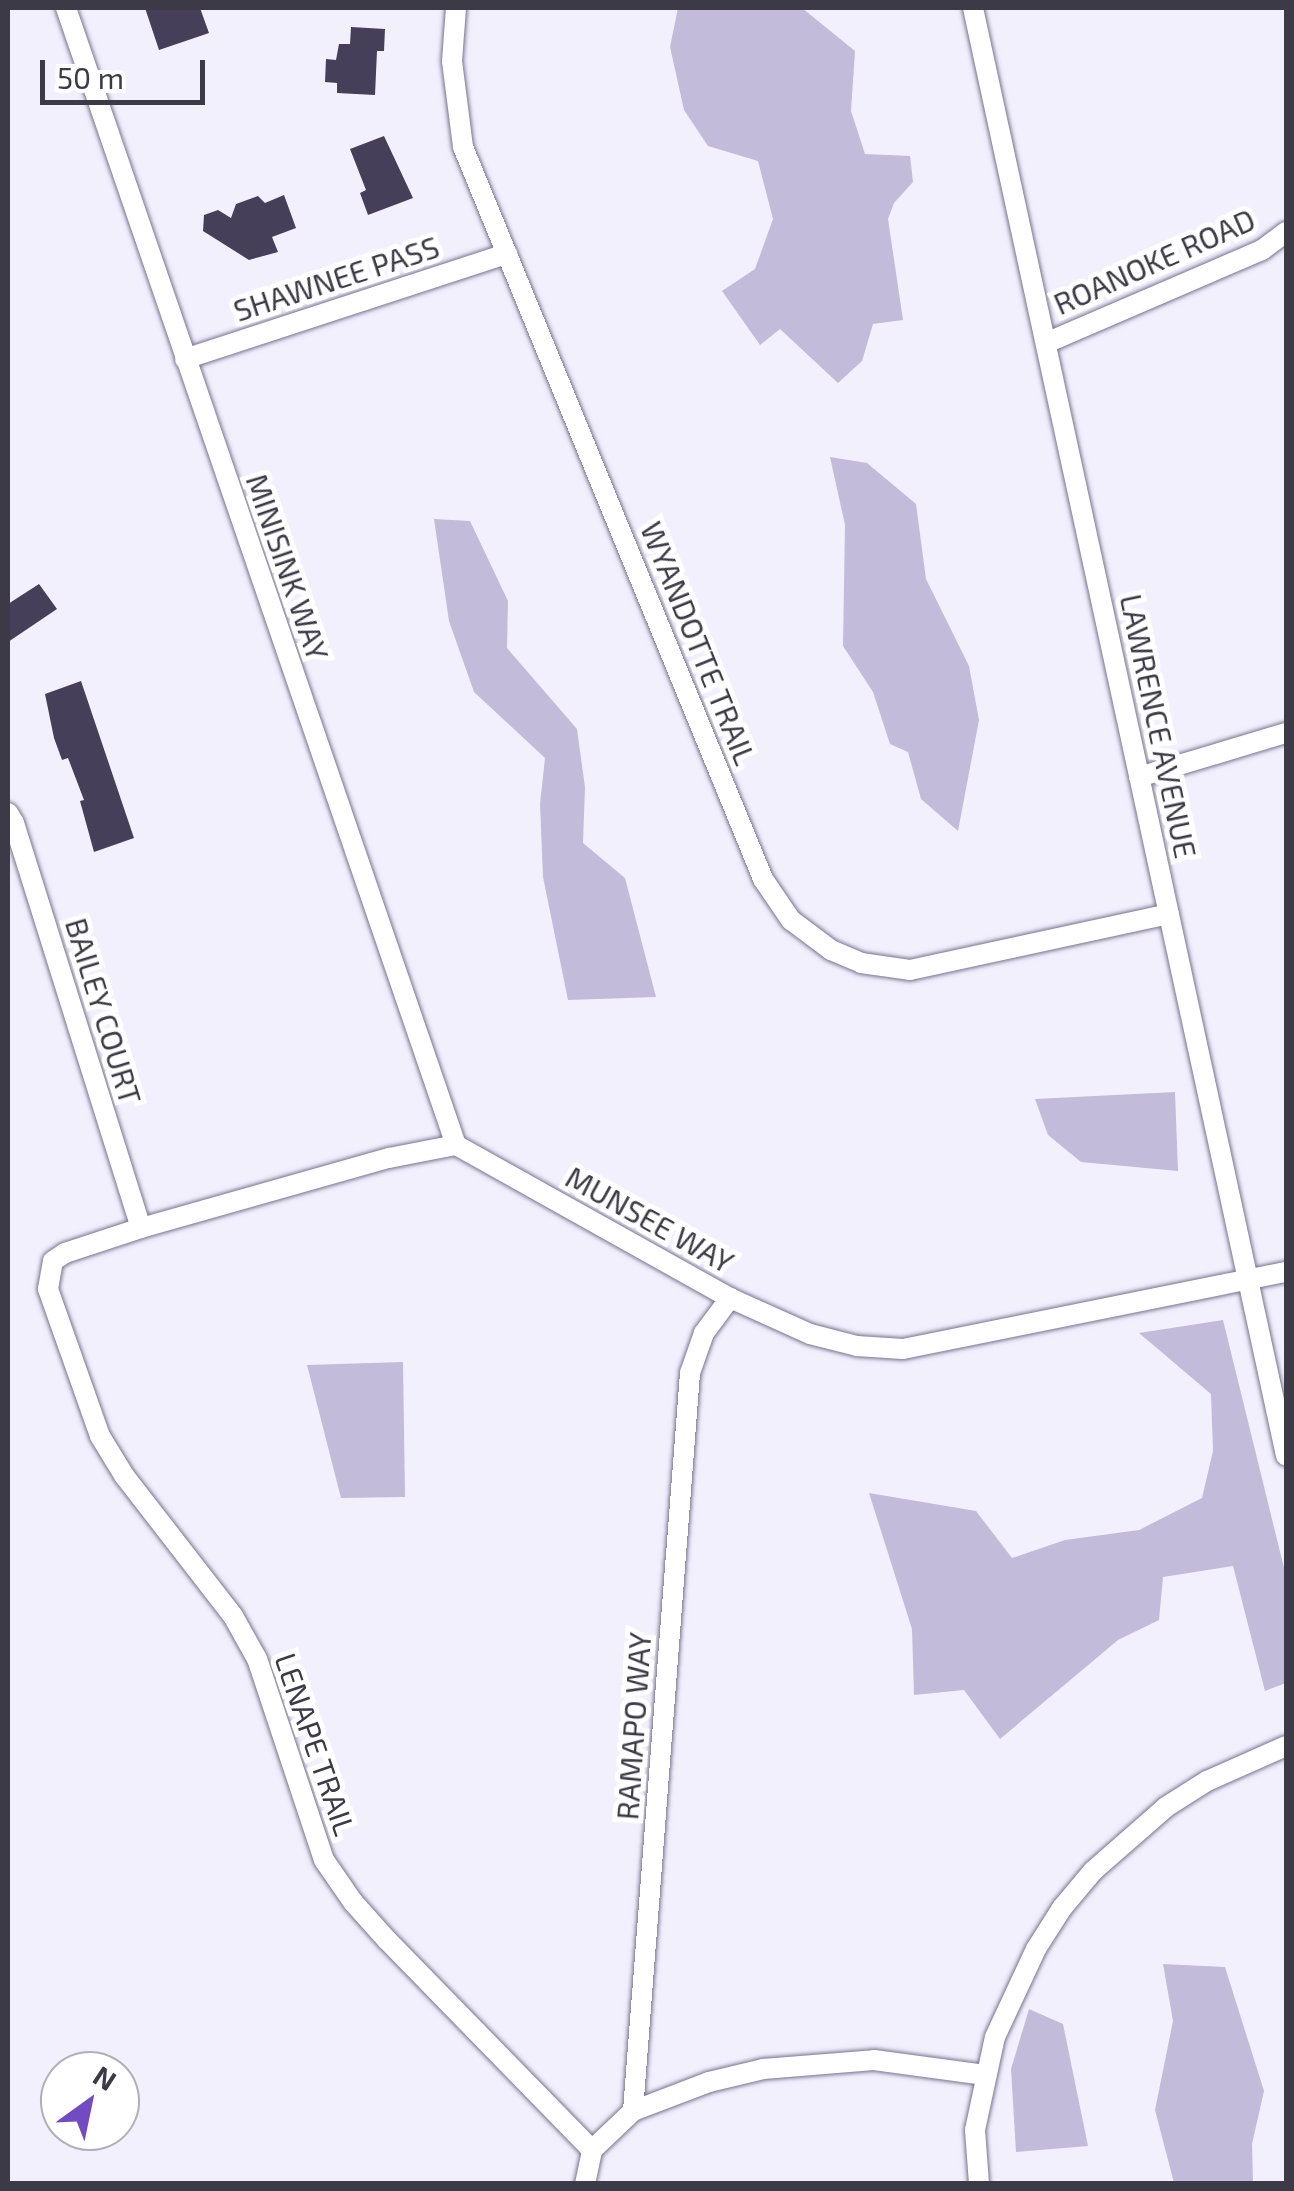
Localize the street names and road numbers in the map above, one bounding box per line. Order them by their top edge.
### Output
street label: ROANOKE ROAD [1048,201,1260,321]
street label: SHAWNEE PASS [229,228,443,328]
street label: MINISINK WAY [239,469,337,665]
street label: WYANDOTTE TRAIL [634,516,764,770]
street label: LAWRENCE AVENUE [1113,590,1205,862]
street label: BAILEY COURT [58,913,150,1109]
street label: MUNSEE WAY [560,1158,740,1280]
street label: RAMAPO WAY [608,1631,658,1821]
street label: LENAPE TRAIL [268,1648,364,1840]

